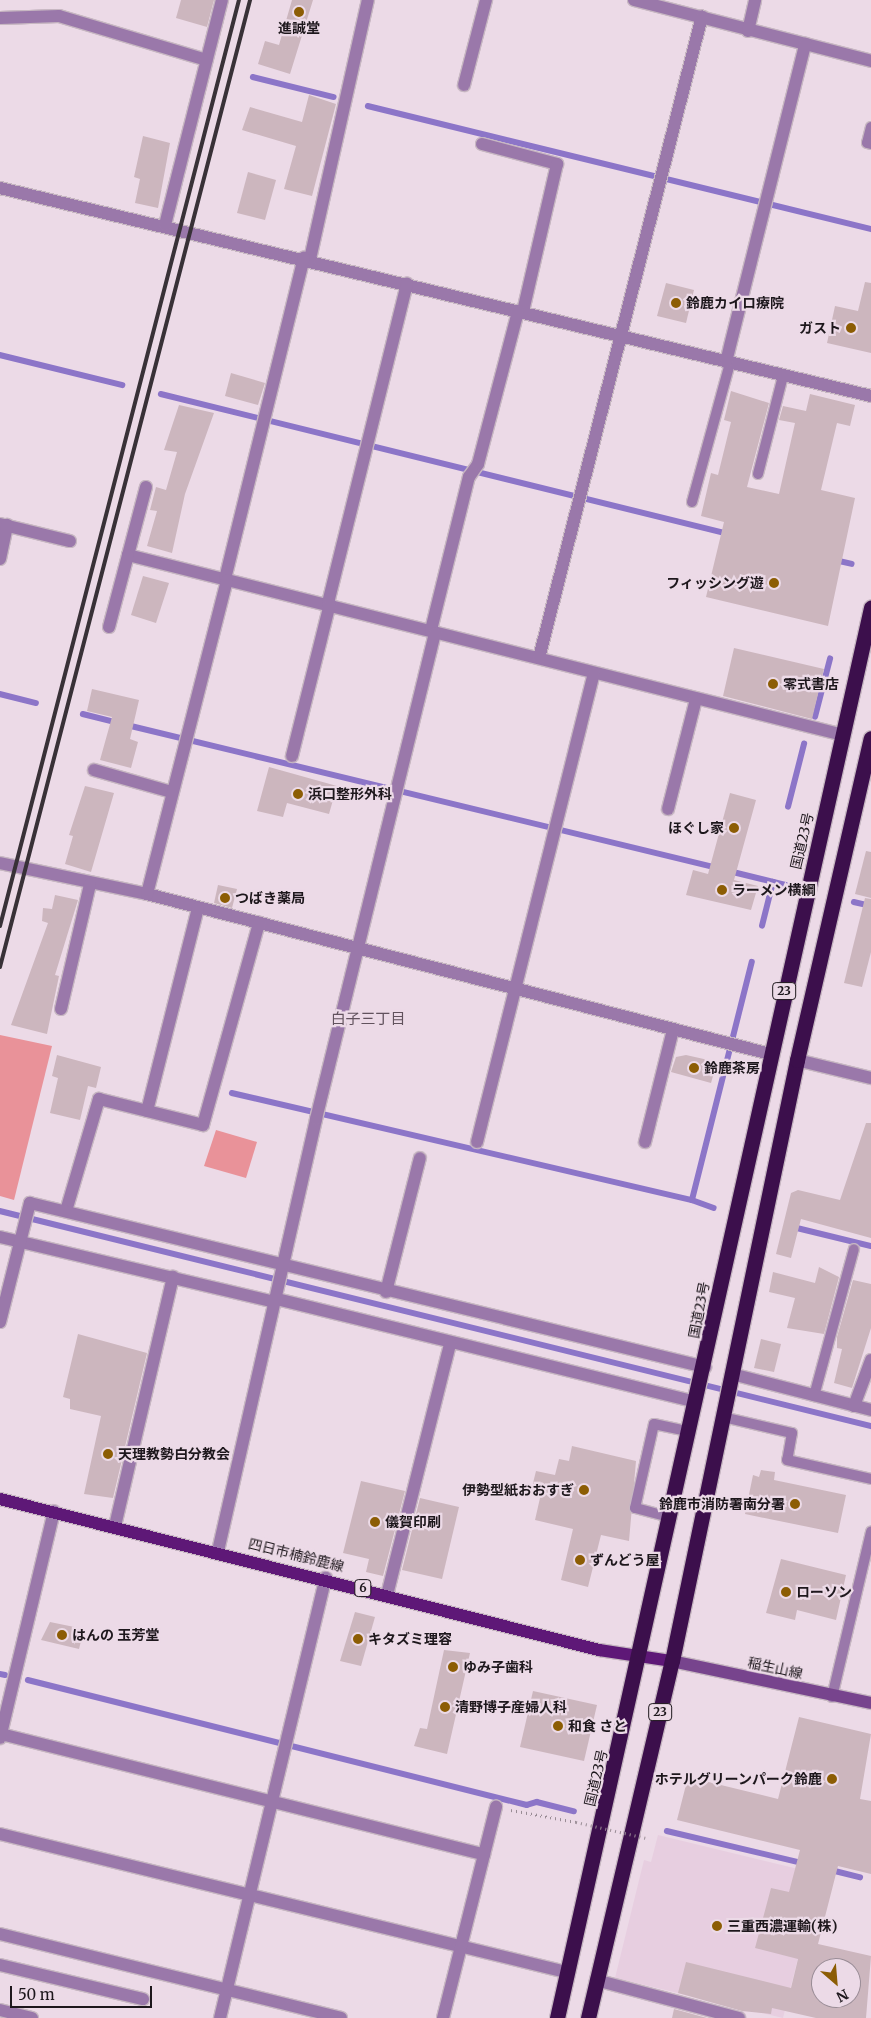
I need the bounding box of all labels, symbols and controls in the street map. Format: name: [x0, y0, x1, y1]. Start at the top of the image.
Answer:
marker: 進誠堂: [293, 6, 305, 18]
place label: 進誠堂: [278, 20, 320, 36]
place label: 鈴鹿カイロ療院: [686, 295, 784, 311]
marker: 鈴鹿カイロ療院: [670, 297, 682, 309]
place label: ガスト: [799, 320, 841, 336]
marker: ガスト: [845, 322, 857, 334]
place label: フィッシング遊: [666, 575, 764, 591]
marker: フィッシング遊: [768, 577, 780, 589]
place label: 零式書店: [783, 676, 839, 692]
marker: 零式書店: [767, 678, 779, 690]
place label: 浜口整形外科: [308, 786, 392, 802]
marker: 浜口整形外科: [292, 788, 304, 800]
street label: 国道23号: [787, 811, 817, 871]
place label: ほぐし家: [668, 820, 724, 836]
marker: ほぐし家: [728, 822, 740, 834]
place label: ラーメン横綱: [732, 882, 816, 898]
marker: ラーメン横綱: [716, 884, 728, 896]
place label: つばき薬局: [235, 890, 305, 906]
marker: つばき薬局: [219, 892, 231, 904]
road number: 23: [772, 981, 796, 1000]
district label: 白子三丁目: [331, 1010, 405, 1028]
place label: 鈴鹿茶房: [704, 1060, 760, 1076]
marker: 鈴鹿茶房: [688, 1062, 700, 1074]
street label: 国道23号: [685, 1280, 713, 1340]
place label: 天理教勢白分教会: [118, 1446, 230, 1462]
marker: 天理教勢白分教会: [102, 1448, 114, 1460]
place label: 伊勢型紙おおすぎ: [462, 1482, 574, 1498]
marker: 伊勢型紙おおすぎ: [578, 1484, 590, 1496]
place label: 鈴鹿市消防署南分署: [659, 1496, 785, 1512]
marker: 鈴鹿市消防署南分署: [789, 1498, 801, 1510]
place label: 儀賀印刷: [385, 1514, 441, 1530]
marker: 儀賀印刷: [369, 1516, 381, 1528]
street label: 四日市楠鈴鹿線: [246, 1535, 346, 1575]
place label: ずんどう屋: [590, 1552, 660, 1568]
marker: ずんどう屋: [574, 1554, 586, 1566]
road number: 6: [354, 1579, 372, 1598]
place label: ローソン: [796, 1584, 852, 1600]
marker: ローソン: [780, 1586, 792, 1598]
place label: はんの 玉芳堂: [72, 1627, 159, 1643]
marker: はんの 玉芳堂: [56, 1629, 68, 1641]
place label: キタズミ理容: [368, 1631, 452, 1647]
marker: キタズミ理容: [352, 1633, 364, 1645]
street label: 稲生山線: [746, 1654, 804, 1682]
place label: ゆみ子歯科: [463, 1659, 533, 1675]
marker: ゆみ子歯科: [447, 1661, 459, 1673]
place label: 清野博子産婦人科: [455, 1699, 567, 1715]
marker: 清野博子産婦人科: [439, 1701, 451, 1713]
road number: 23: [648, 1702, 672, 1721]
place label: 和食 さと: [568, 1718, 627, 1734]
marker: 和食 さと: [552, 1720, 564, 1732]
street label: 国道23号: [581, 1748, 611, 1808]
place label: ホテルグリーンパーク鈴鹿: [654, 1771, 822, 1787]
marker: ホテルグリーンパーク鈴鹿: [826, 1773, 838, 1785]
place label: 三重西濃運輸(株): [727, 1918, 837, 1934]
marker: 三重西濃運輸(株): [711, 1920, 723, 1932]
north arrow: [811, 1958, 861, 2008]
scale bar: [12, 1976, 155, 2008]
text: 50 m: [18, 1985, 55, 2004]
text: N: [833, 1985, 851, 2006]

